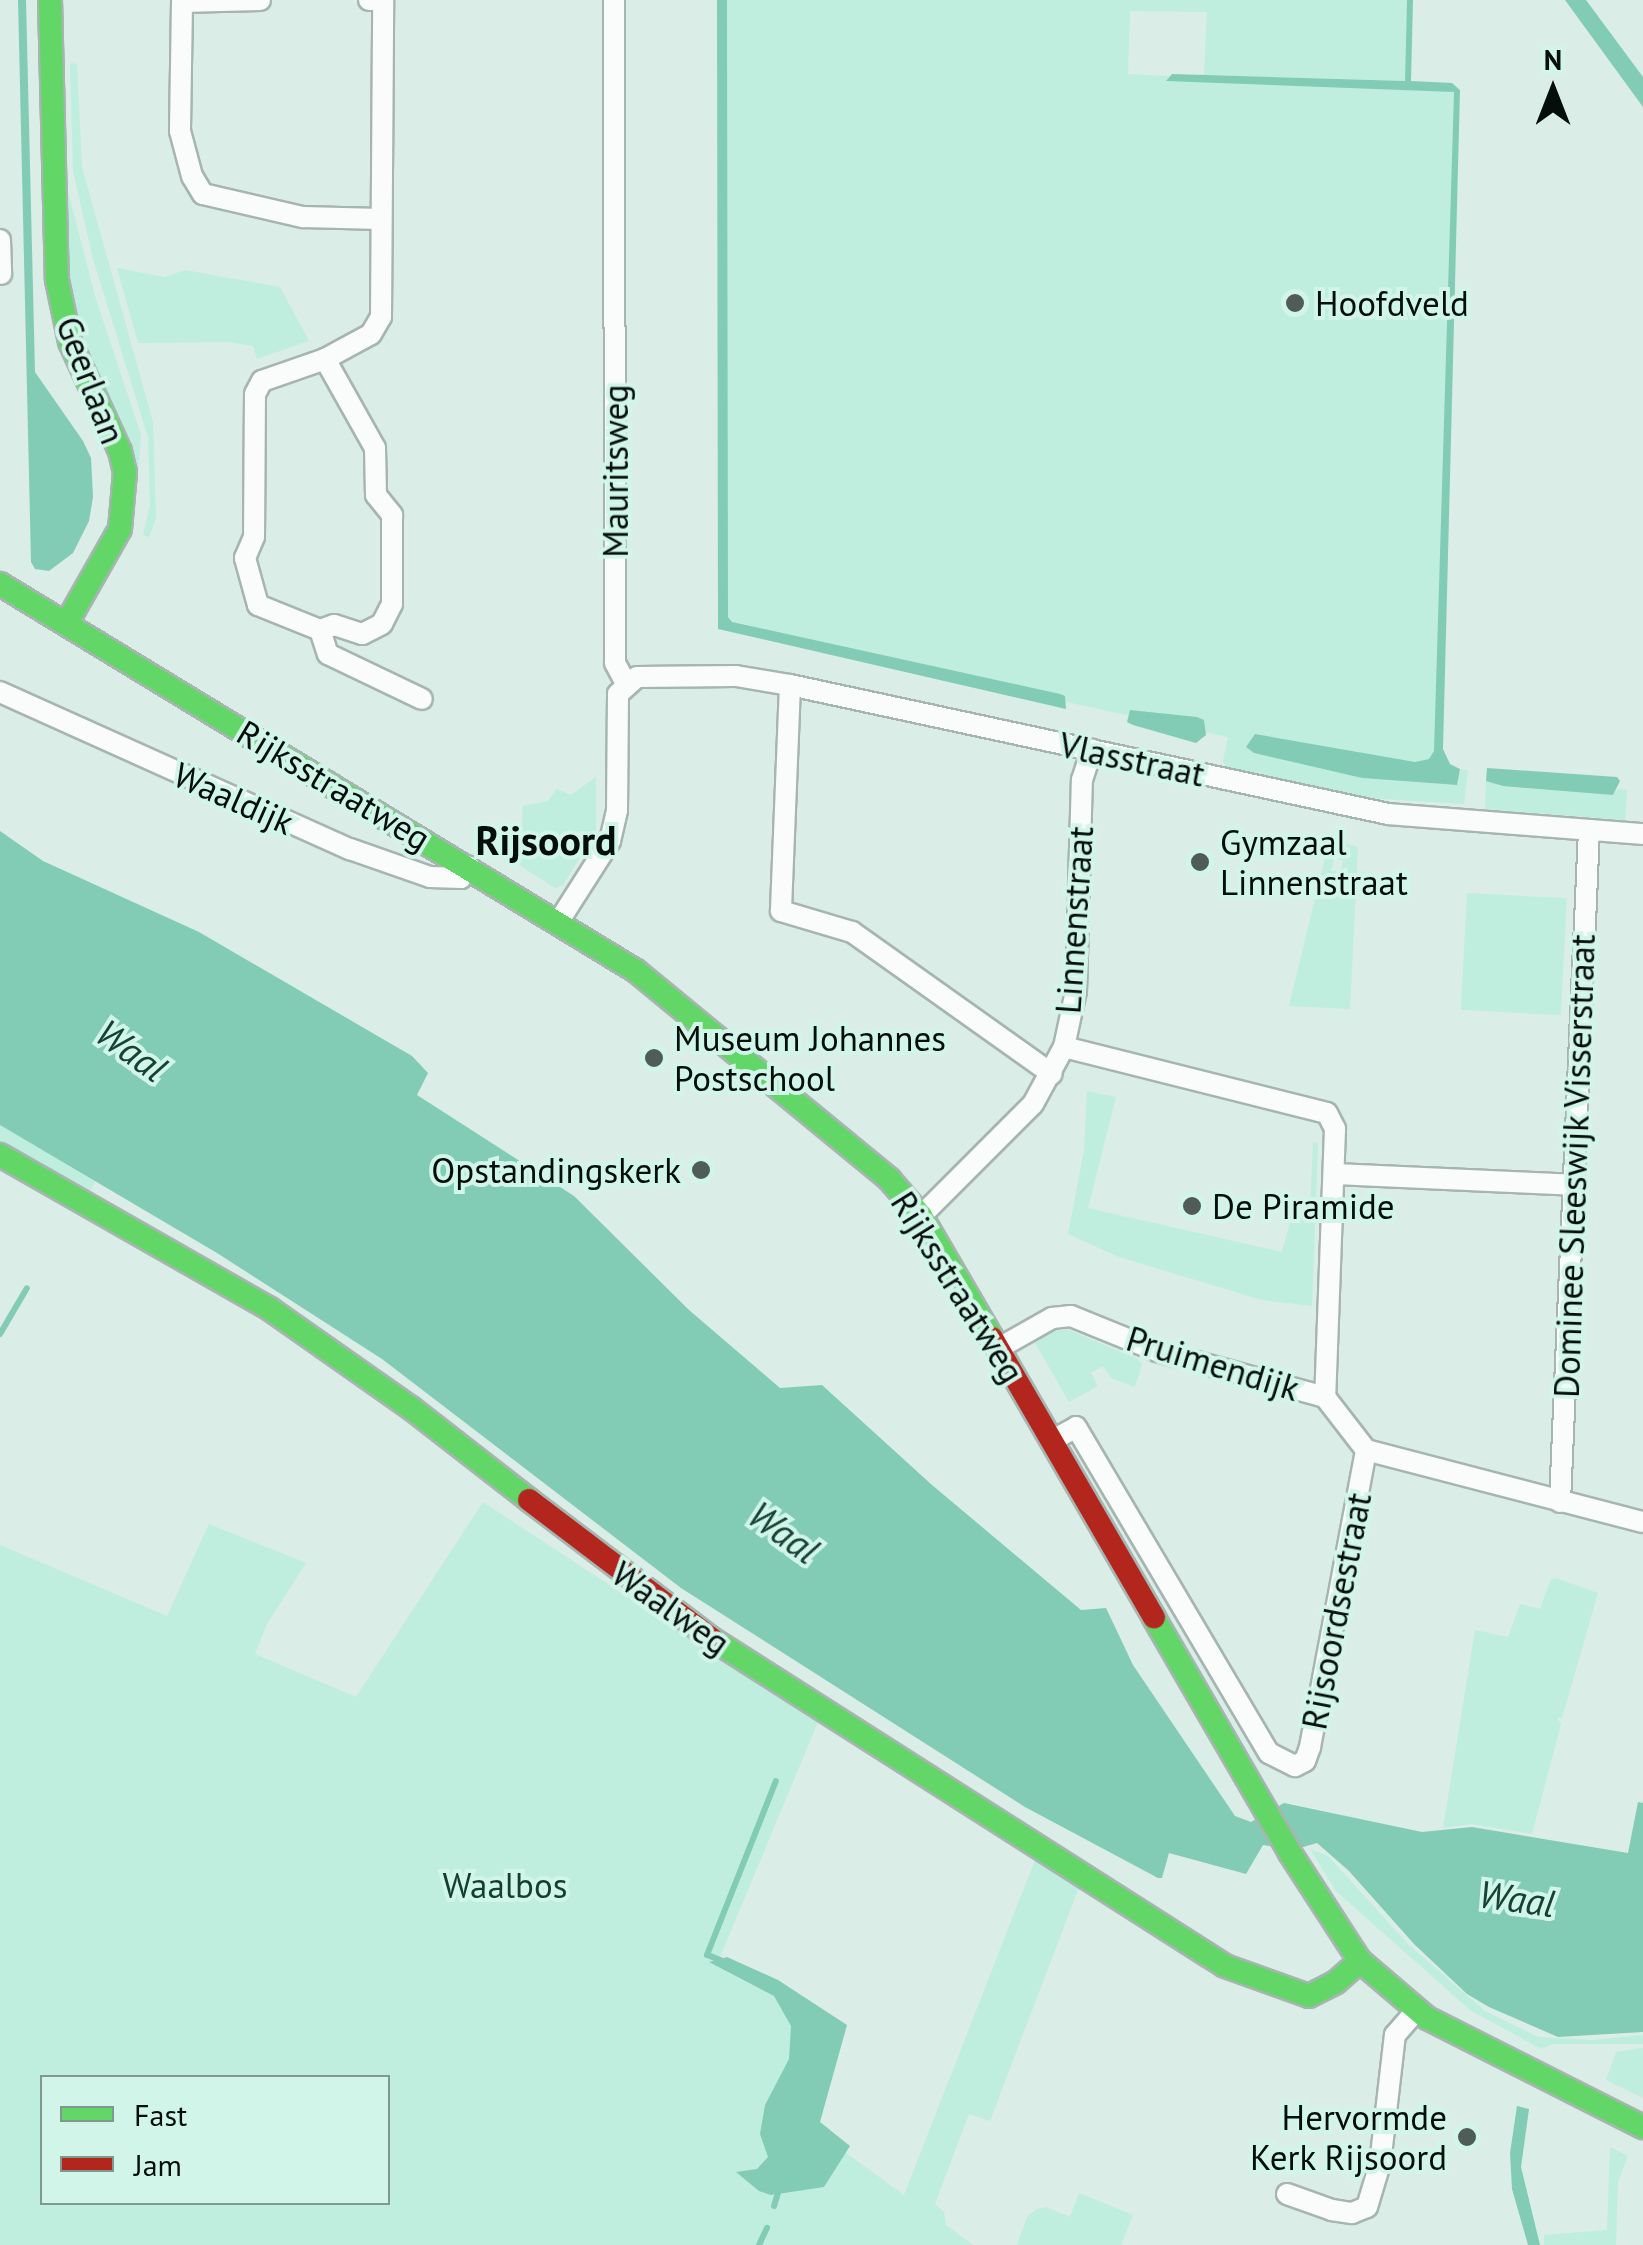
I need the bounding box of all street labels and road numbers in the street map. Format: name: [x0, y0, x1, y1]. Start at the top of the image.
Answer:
street label: Geerlaan: [48, 311, 134, 449]
street label: Mauritsweg: [594, 384, 636, 558]
street label: Rijksstraatweg: [230, 711, 438, 859]
street label: Vlasstraat: [1056, 723, 1208, 795]
street label: Waaldijk: [168, 753, 300, 843]
street label: Linnenstraat: [1047, 825, 1101, 1015]
street label: Dominee Sleeswijk Visserstraat: [1545, 932, 1603, 1400]
street label: Rijksstraatweg: [883, 1184, 1033, 1390]
street label: Pruimendijk: [1122, 1317, 1304, 1409]
street label: Rijsoordsestraat: [1292, 1489, 1380, 1733]
street label: Waalweg: [604, 1552, 738, 1664]

